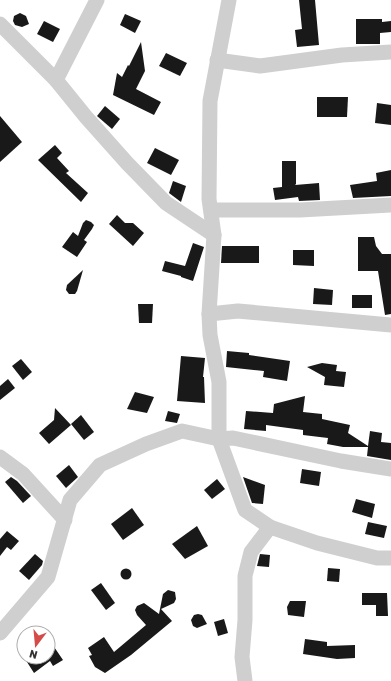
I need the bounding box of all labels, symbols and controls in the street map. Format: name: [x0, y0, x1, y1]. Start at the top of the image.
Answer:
north arrow: [16, 625, 56, 665]
text: N: [28, 647, 39, 661]

